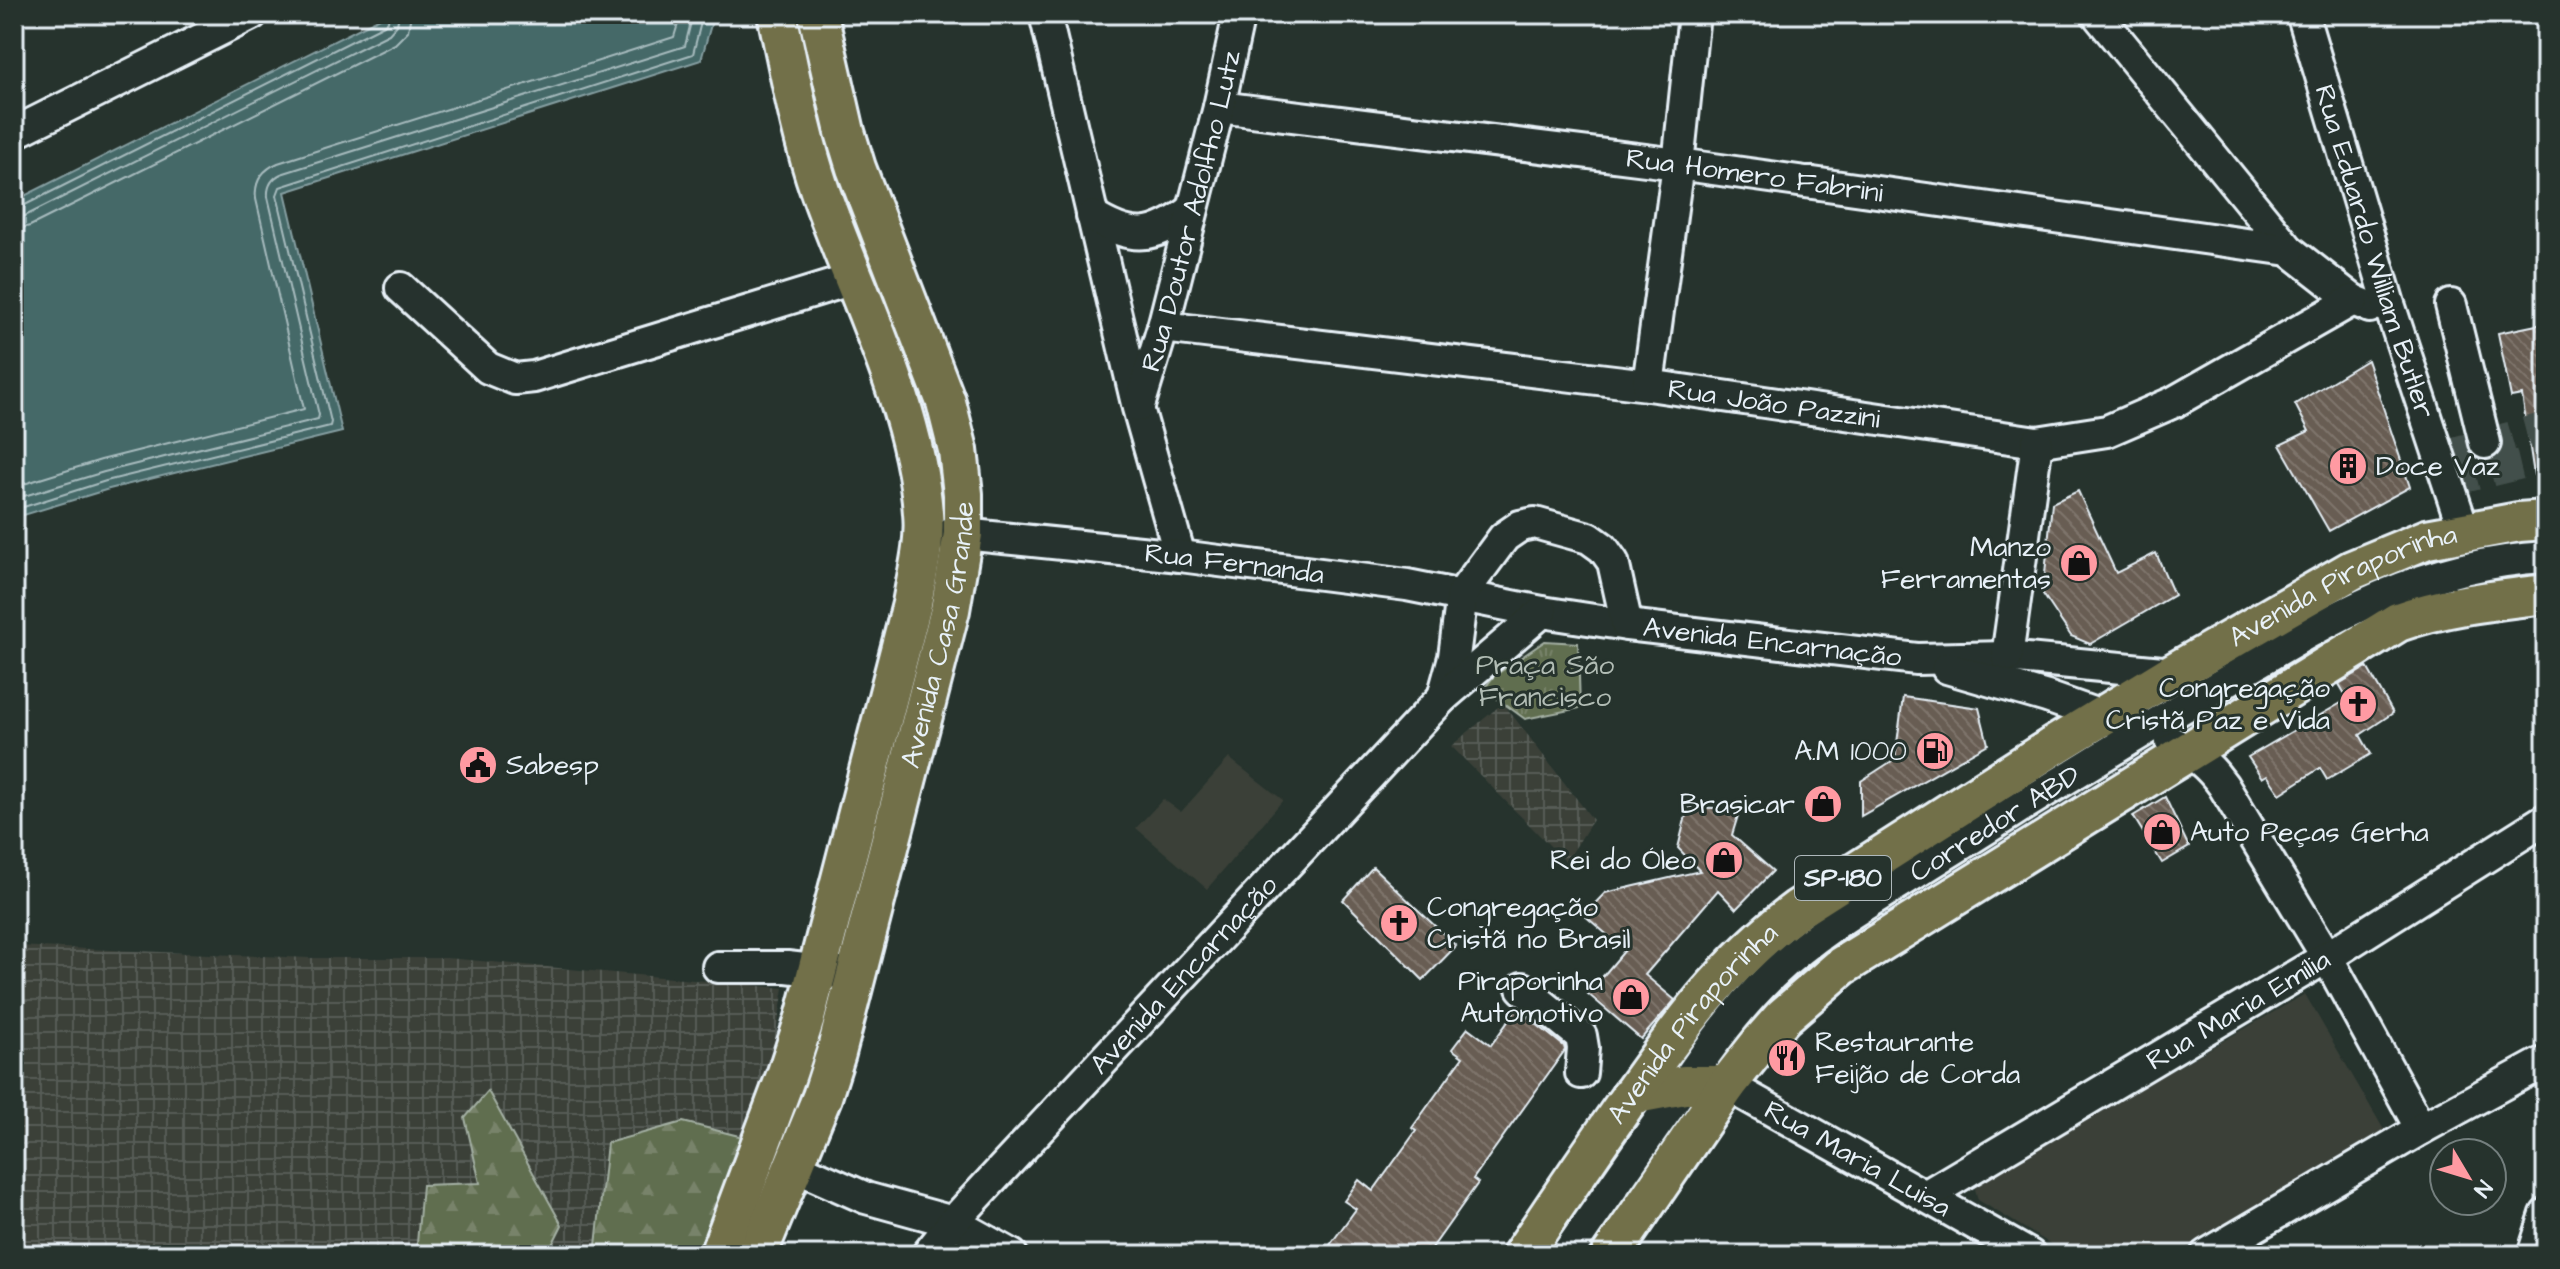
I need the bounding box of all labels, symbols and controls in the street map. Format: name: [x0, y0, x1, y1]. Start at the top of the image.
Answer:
street label: Rua Doutor Adolfho Lutz: [1131, 47, 1250, 376]
street label: Rua Eduardo William Butler: [2305, 80, 2445, 423]
street label: Rua Homero Fabrini: [1624, 138, 1886, 212]
street label: Rua João Pazzini: [1666, 369, 1883, 438]
building icon: Doce Vaz: [2327, 445, 2369, 487]
place label: Doce Vaz: [2376, 447, 2500, 486]
street label: Avenida Casa Grande: [891, 502, 983, 772]
street label: Avenida Piraporinha: [2221, 514, 2460, 657]
place label: Manzo Ferramentas: [1881, 528, 2051, 599]
street label: Rua Fernanda: [1143, 533, 1326, 594]
shop icon: Manzo Ferramentas: [2058, 542, 2100, 584]
street label: Avenida Encarnação: [1641, 608, 1904, 677]
park label: Praça São Francisco: [1476, 646, 1615, 717]
place label: Congregação Cristã Paz e Vida: [2106, 669, 2330, 740]
church icon: Congregação Cristã Paz e Vida: [2337, 683, 2379, 725]
fuel station icon: A.M 1000: [1914, 730, 1956, 772]
place label: A.M 1000: [1794, 732, 1907, 771]
public building icon: Sabesp: [457, 744, 499, 786]
place label: Sabesp: [506, 746, 599, 785]
street label: Corredor ABD: [1902, 755, 2087, 892]
shop icon: Brasicar: [1802, 783, 1844, 825]
place label: Brasicar: [1680, 785, 1795, 824]
shop icon: Auto Peças Gerha: [2141, 811, 2183, 853]
place label: Auto Peças Gerha: [2190, 813, 2429, 852]
shop icon: Rei do Óleo: [1703, 839, 1745, 881]
place label: Rei do Óleo: [1550, 841, 1696, 880]
road number: SP-180: [1795, 856, 1891, 900]
street label: Avenida Encarnação: [1081, 866, 1287, 1083]
place label: Congregação Cristã no Brasil: [1427, 888, 1631, 959]
church icon: Congregação Cristã no Brasil: [1378, 902, 1420, 944]
street label: Avenida Piraporinha: [1597, 914, 1786, 1132]
street label: Rua Maria Emília: [2139, 940, 2337, 1080]
place label: Piraporinha Automotivo: [1458, 962, 1603, 1033]
shop icon: Piraporinha Automotivo: [1610, 976, 1652, 1018]
place label: Restaurante Feijão de Corda: [1815, 1023, 2020, 1094]
restaurant icon: Restaurante Feijão de Corda: [1766, 1037, 1808, 1079]
street label: Rua Maria Luisa: [1757, 1090, 1958, 1226]
north arrow: [2428, 1137, 2508, 1217]
text: N: [2466, 1173, 2499, 1204]

